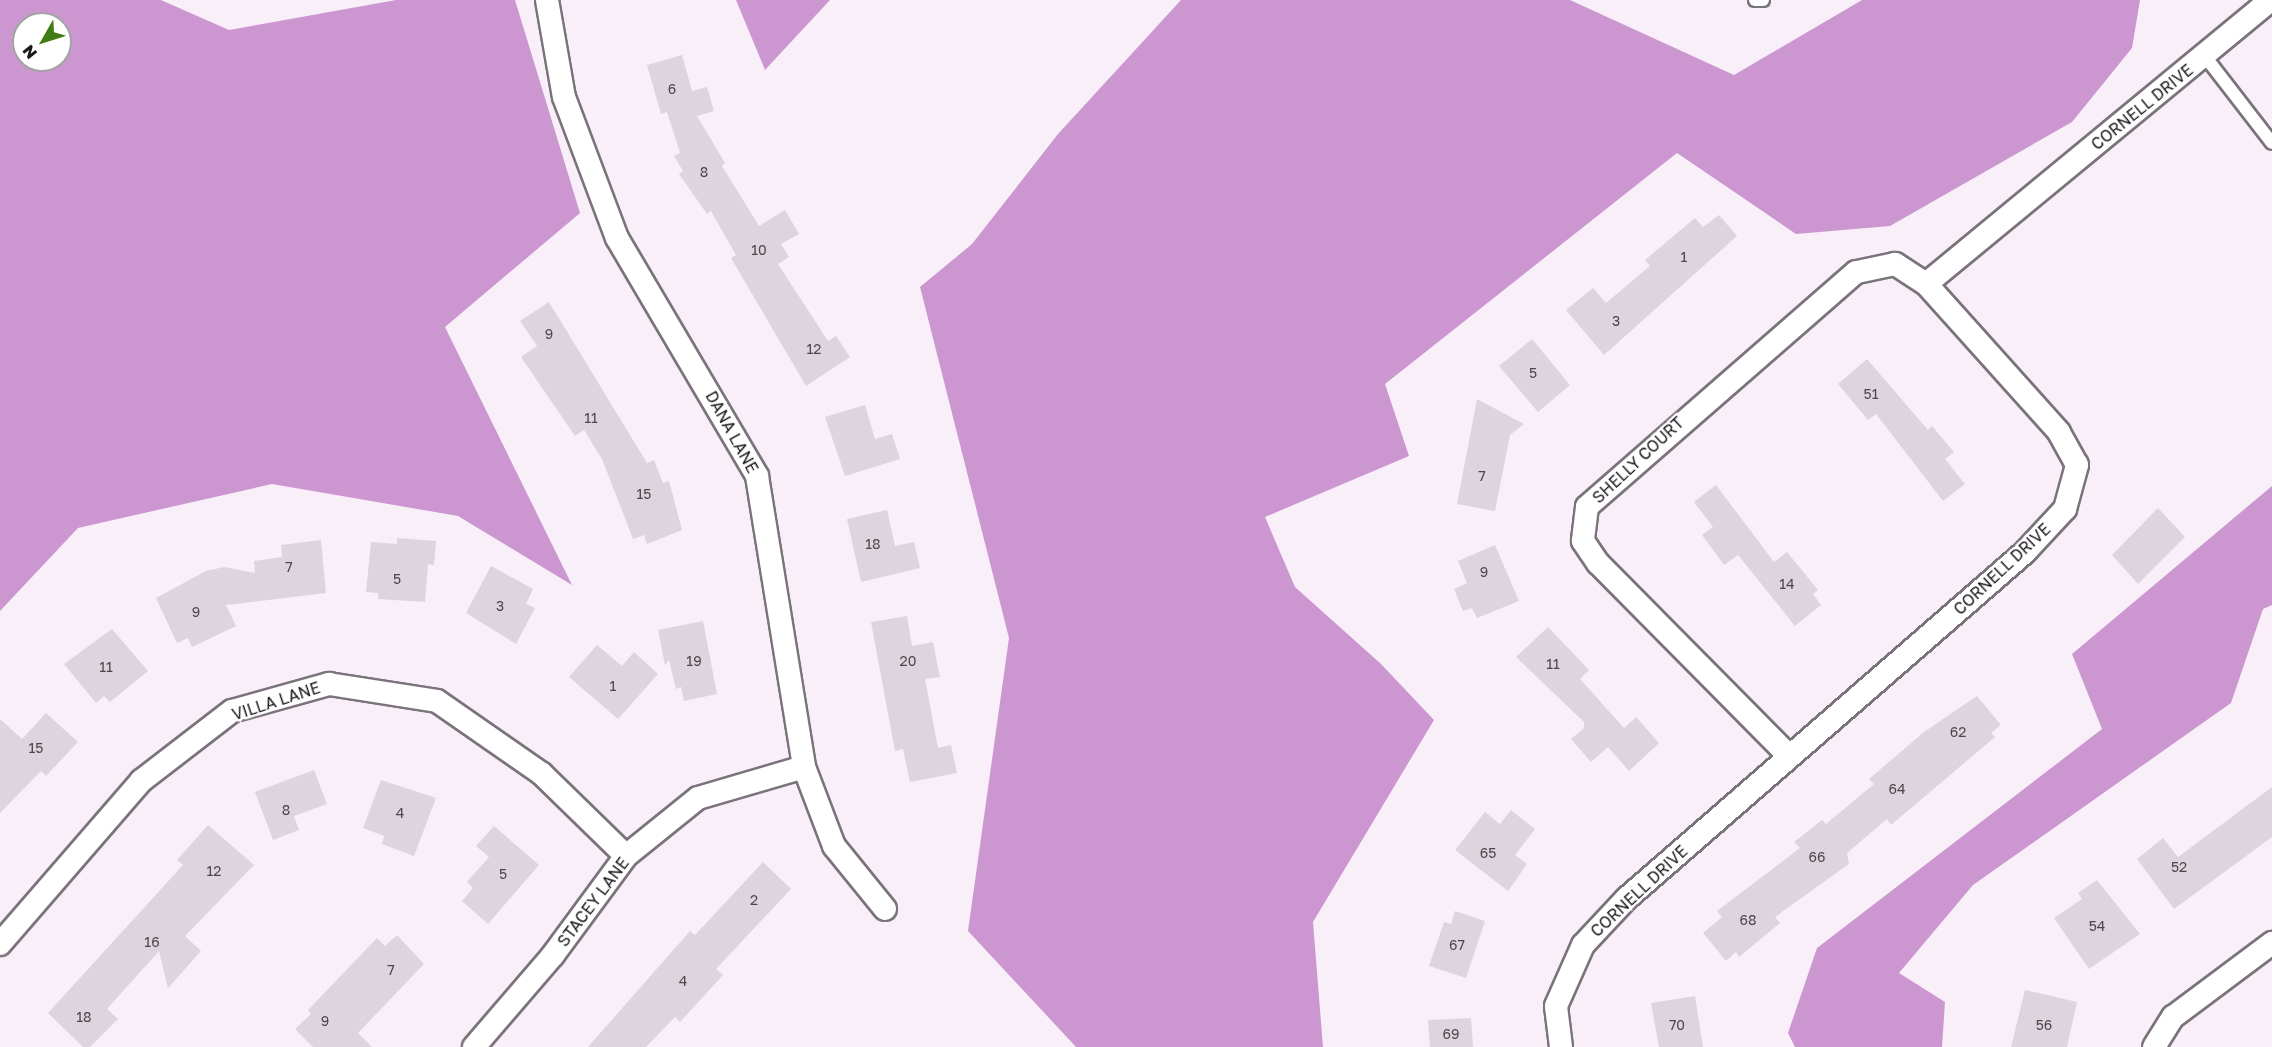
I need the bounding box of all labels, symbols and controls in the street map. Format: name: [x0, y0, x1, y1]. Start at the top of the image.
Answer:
north arrow: [12, 12, 72, 72]
text: N: [18, 41, 41, 63]
street label: CORNELL DRIVE: [2087, 60, 2197, 154]
house number: 6: [668, 81, 676, 97]
house number: 8: [700, 164, 708, 180]
house number: 10: [751, 242, 767, 258]
house number: 1: [1681, 249, 1687, 265]
house number: 3: [1612, 313, 1620, 329]
house number: 9: [545, 326, 553, 342]
house number: 12: [807, 341, 821, 357]
house number: 5: [1529, 365, 1537, 381]
house number: 51: [1864, 386, 1878, 402]
street label: DANA LANE: [702, 388, 762, 476]
house number: 11: [584, 410, 598, 426]
street label: SHELLY COURT: [1588, 413, 1688, 507]
house number: 7: [1478, 468, 1486, 484]
house number: 15: [637, 486, 651, 502]
street label: CORNELL DRIVE: [1950, 519, 2054, 619]
house number: 18: [865, 536, 881, 552]
house number: 7: [285, 559, 293, 575]
house number: 9: [1480, 564, 1488, 580]
house number: 5: [393, 571, 401, 587]
house number: 14: [1779, 576, 1795, 592]
house number: 3: [496, 598, 504, 614]
house number: 9: [192, 604, 200, 620]
house number: 19: [686, 653, 702, 669]
house number: 20: [900, 653, 916, 669]
house number: 11: [1546, 656, 1560, 672]
house number: 11: [99, 659, 113, 675]
street label: VILLA LANE: [230, 678, 322, 724]
house number: 1: [610, 678, 616, 694]
house number: 62: [1950, 724, 1966, 740]
house number: 15: [29, 740, 43, 756]
house number: 64: [1888, 781, 1906, 797]
house number: 8: [282, 802, 290, 818]
house number: 4: [396, 805, 404, 821]
street label: CORNELL DRIVE: [1587, 841, 1691, 941]
house number: 65: [1480, 845, 1496, 861]
house number: 66: [1809, 849, 1825, 865]
street label: STACEY LANE: [553, 854, 633, 950]
house number: 52: [2171, 859, 2187, 875]
house number: 12: [207, 863, 221, 879]
house number: 5: [499, 866, 507, 882]
house number: 2: [750, 892, 758, 908]
house number: 68: [1739, 912, 1757, 928]
house number: 54: [2089, 918, 2105, 934]
house number: 16: [144, 934, 160, 950]
house number: 67: [1449, 937, 1465, 953]
house number: 7: [387, 962, 395, 978]
house number: 4: [679, 973, 687, 989]
house number: 18: [76, 1009, 92, 1025]
house number: 9: [321, 1013, 329, 1029]
house number: 70: [1669, 1017, 1685, 1033]
house number: 56: [2036, 1017, 2052, 1033]
house number: 69: [1443, 1026, 1459, 1042]

